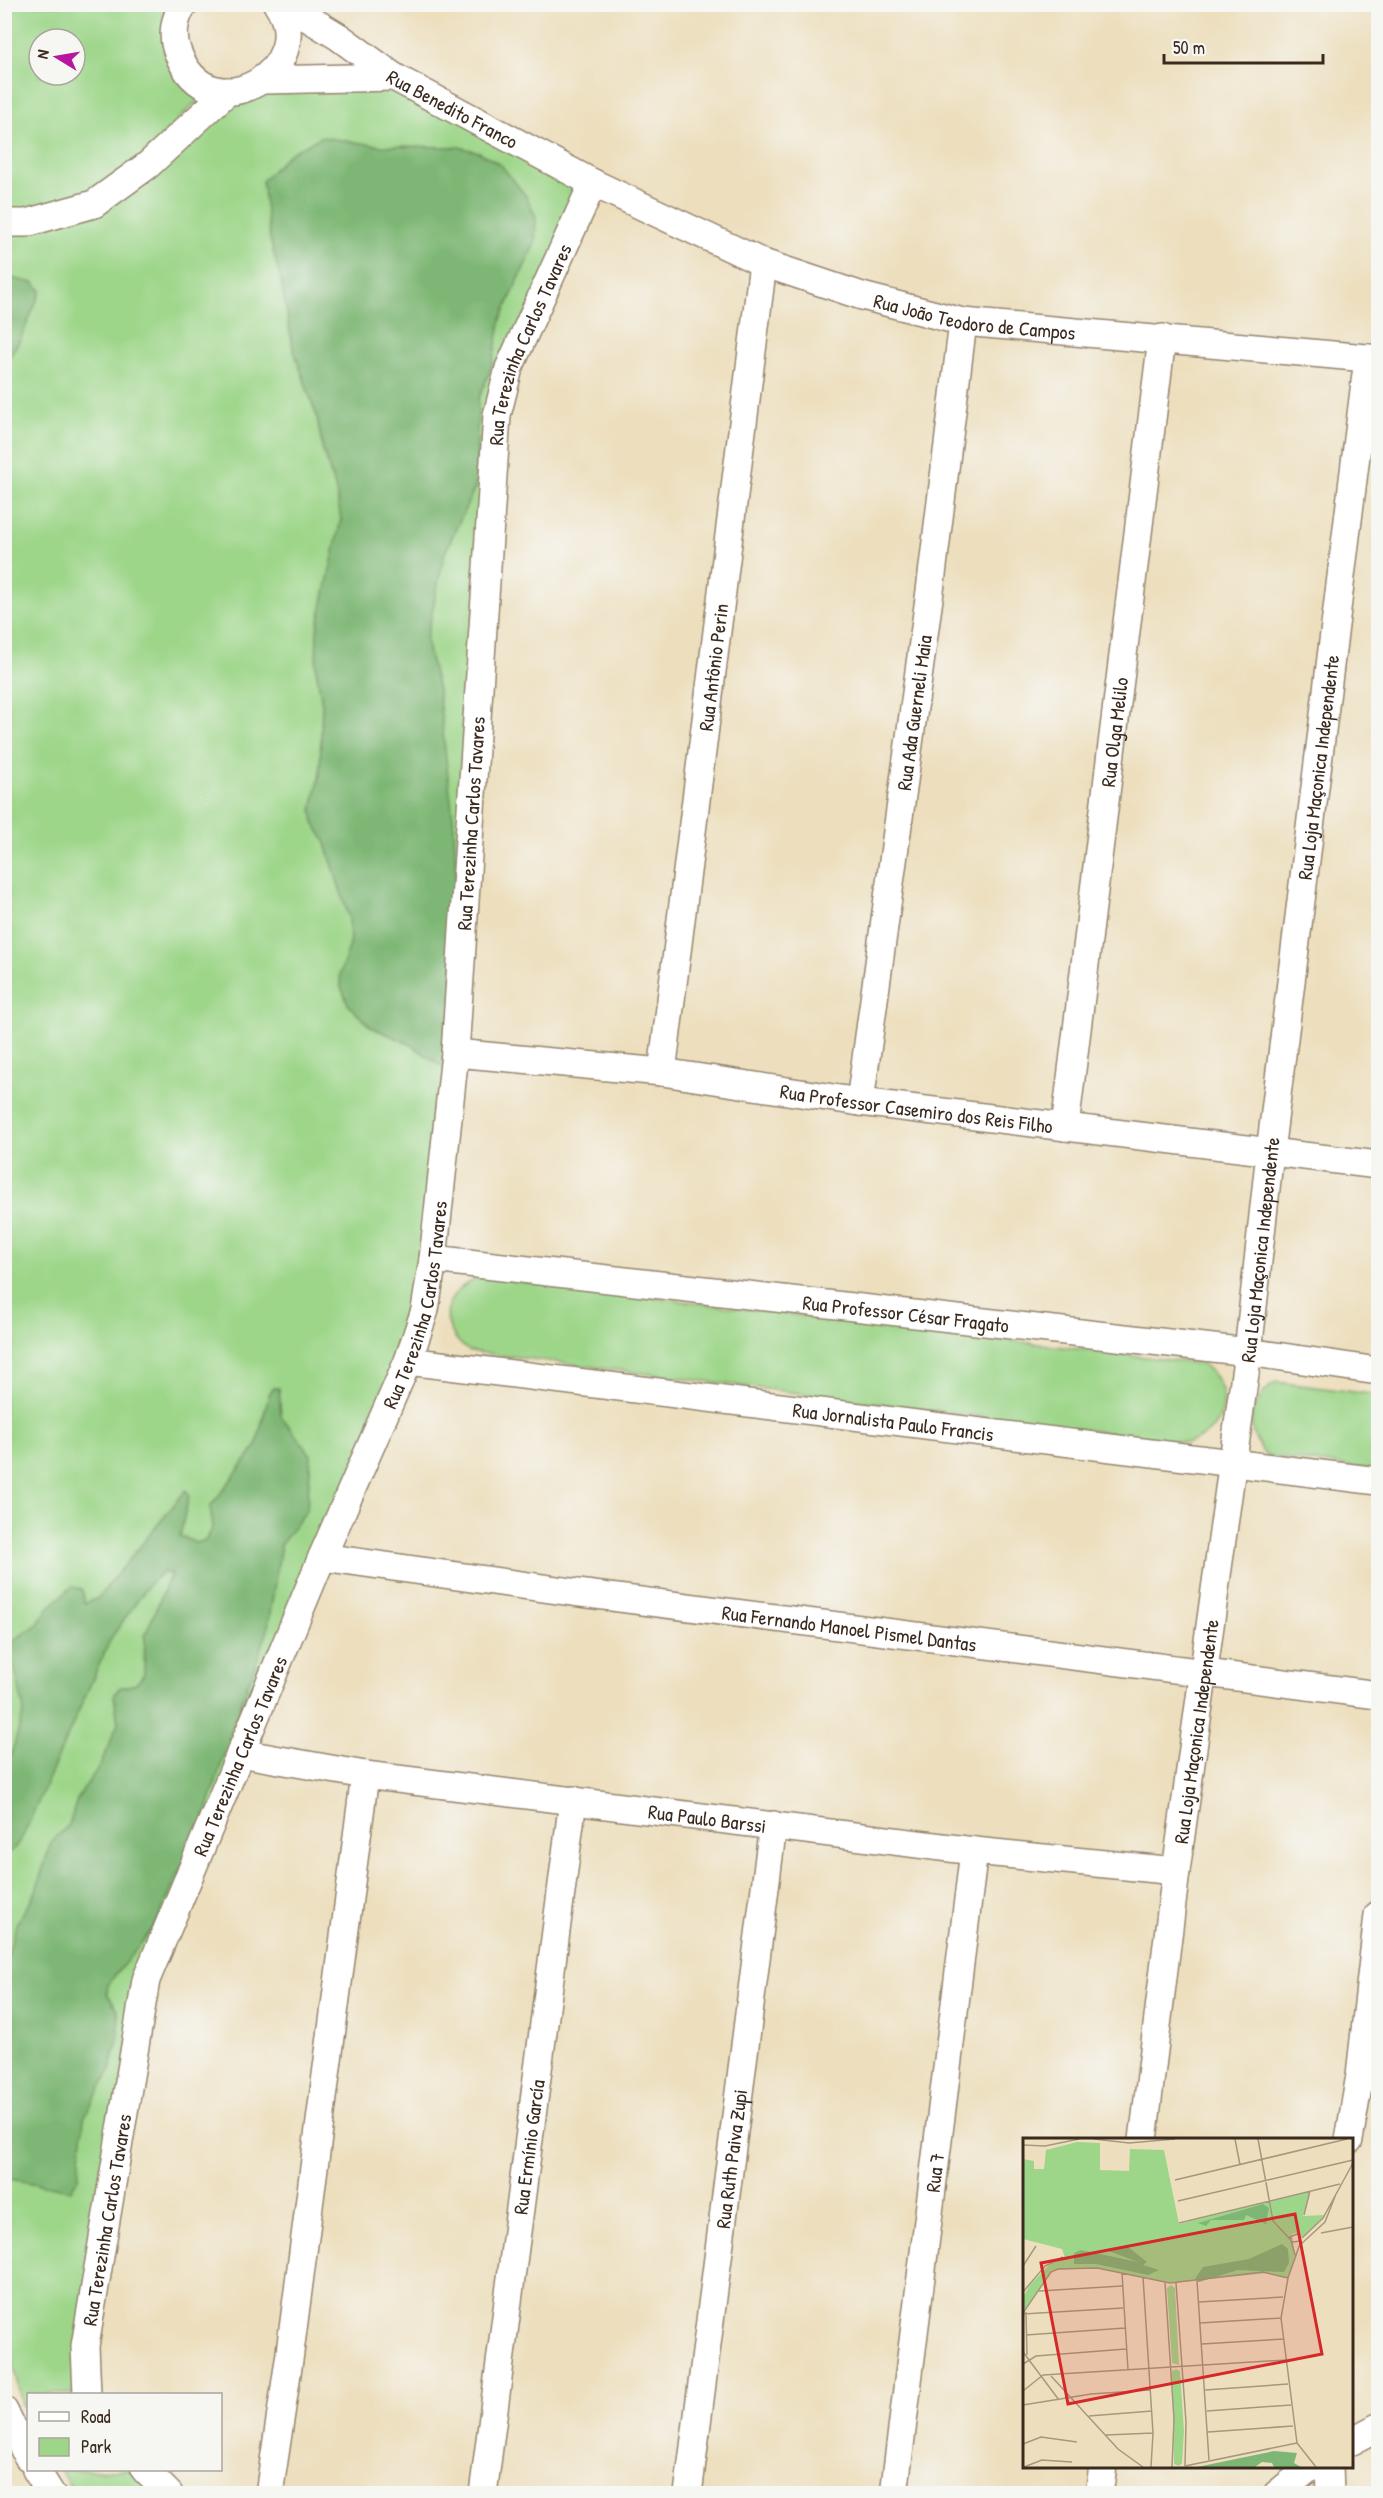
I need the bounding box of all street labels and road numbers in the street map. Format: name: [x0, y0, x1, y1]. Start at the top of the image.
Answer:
street label: Rua Benedito Franco: [382, 63, 523, 154]
street label: Rua Terezinha Carlos Tavares: [482, 239, 577, 446]
street label: Rua João Teodoro de Campos: [871, 286, 1077, 345]
street label: Rua Antônio Perin: [691, 602, 734, 732]
street label: Rua Ada Guerneli Maia: [889, 633, 937, 792]
street label: Rua Loja Maçonica Independente: [1290, 653, 1345, 881]
street label: Rua Olga Melilo: [1093, 676, 1134, 788]
street label: Rua Terezinha Carlos Tavares: [450, 715, 491, 931]
street label: Rua Professor Casemiro dos Reis Filho: [778, 1077, 1054, 1139]
street label: Rua Loja Maçonica Independente: [1233, 1135, 1285, 1364]
street label: Rua Terezinha Carlos Tavares: [375, 1199, 453, 1413]
street label: Rua Professor César Fragato: [801, 1288, 1011, 1338]
street label: Rua Jornalista Paulo Francis: [791, 1395, 995, 1447]
street label: Rua Fernando Manoel Pismel Dantas: [721, 1598, 978, 1657]
street label: Rua Loja Maçonica Independente: [1166, 1617, 1224, 1845]
street label: Rua Terezinha Carlos Tavares: [186, 1651, 293, 1860]
street label: Rua Paulo Barssi: [647, 1797, 768, 1838]
street label: Rua Ermínio García: [506, 2078, 550, 2216]
street label: Rua Ruth Paiva Zupi: [708, 2087, 753, 2230]
street label: Rua Terezinha Carlos Tavares: [75, 2112, 137, 2328]
street label: Rua 7: [918, 2151, 950, 2194]

